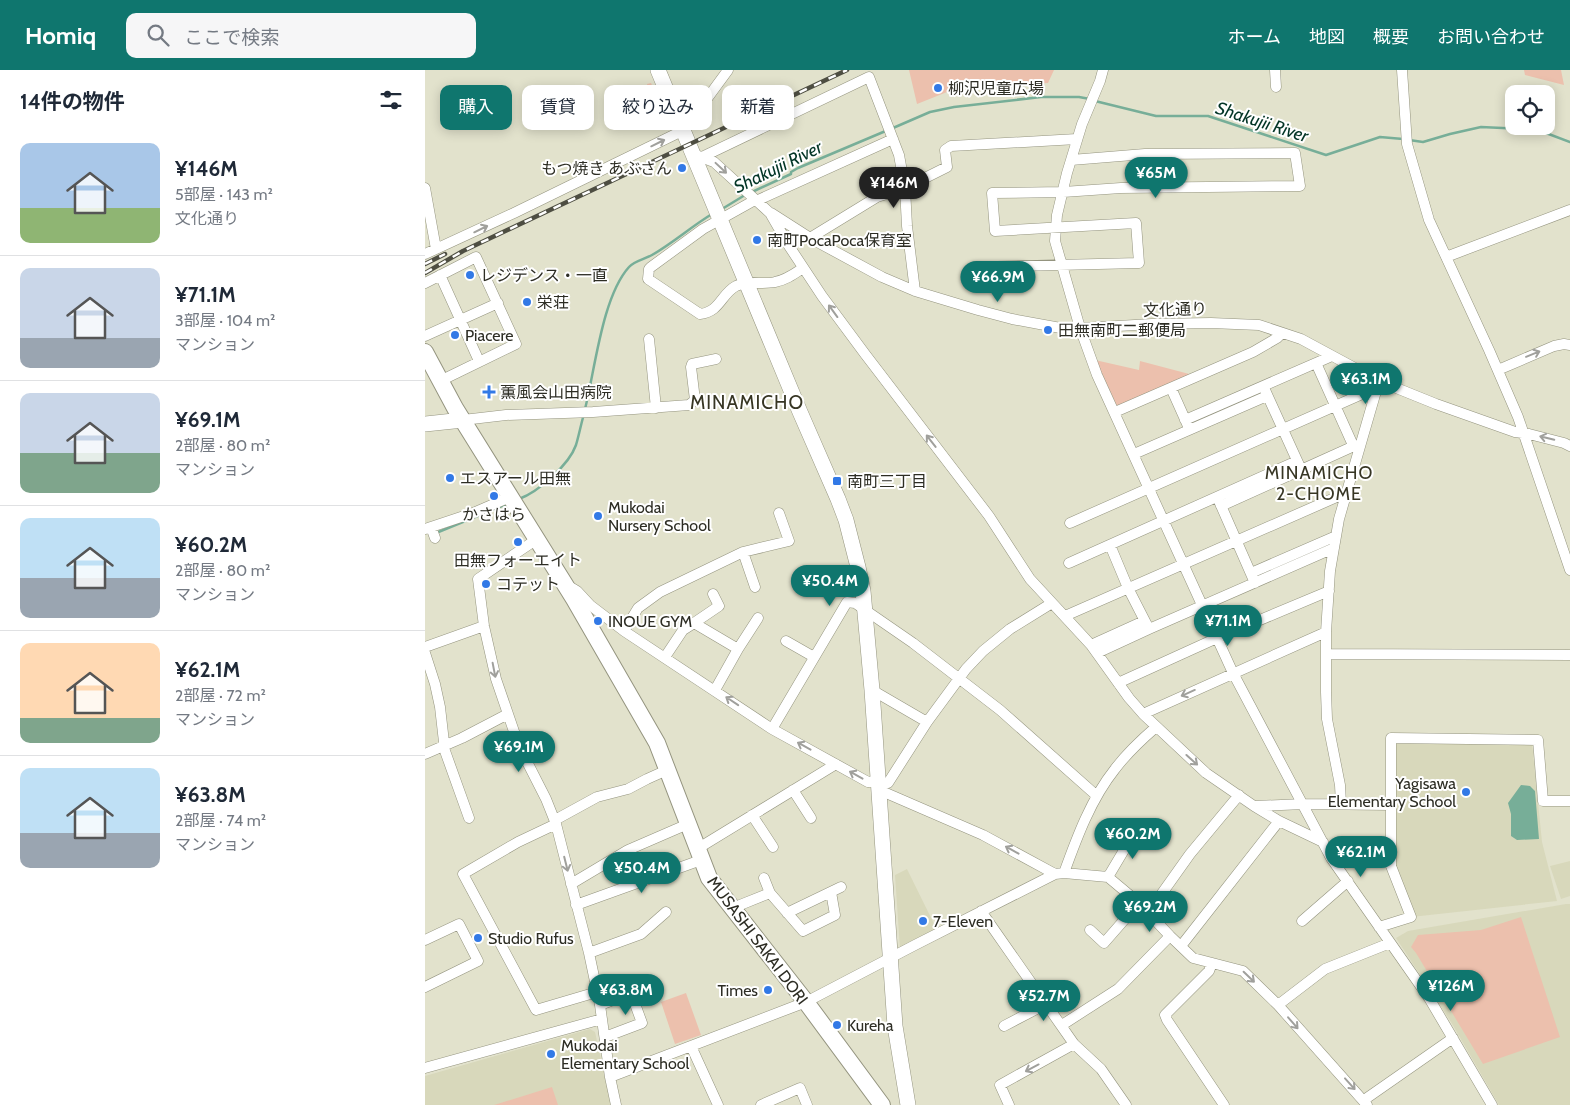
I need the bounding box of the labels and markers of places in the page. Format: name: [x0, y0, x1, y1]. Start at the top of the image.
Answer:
place label: 柳沢児童広場: [948, 79, 1044, 98]
marker: 柳沢児童広場: [932, 82, 944, 94]
pin: ¥65M: [1126, 156, 1186, 199]
place label: もつ焼き あぶさん: [541, 159, 672, 178]
marker: もつ焼き あぶさん: [676, 162, 688, 174]
pin: ¥146M: [859, 166, 929, 209]
place label: 南町PocaPoca保育室: [767, 231, 912, 250]
marker: 南町PocaPoca保育室: [751, 234, 763, 246]
pin: ¥66.9M: [957, 260, 1039, 303]
place label: レジデンス・一直: [480, 266, 608, 285]
marker: レジデンス・一直: [464, 269, 476, 281]
place label: 栄荘: [537, 293, 569, 312]
marker: 栄荘: [521, 296, 533, 308]
place label: 田無南町二郵便局: [1058, 321, 1186, 340]
marker: 田無南町二郵便局: [1042, 324, 1054, 336]
place label: Piacere: [465, 326, 514, 345]
marker: Piacere: [449, 329, 461, 341]
pin: ¥63.1M: [1325, 362, 1407, 405]
place label: 薫風会山田病院: [500, 383, 612, 402]
marker: 薫風会山田病院: [482, 385, 496, 399]
place label: エスアール田無: [460, 469, 571, 488]
marker: エスアール田無: [444, 472, 456, 484]
place label: 南町三丁目: [847, 472, 927, 491]
marker: 南町三丁目: [831, 475, 843, 487]
marker: かさはら: [488, 490, 500, 502]
place label: Mukodai Nursery School: [608, 498, 711, 535]
place label: かさはら: [462, 505, 526, 524]
marker: Mukodai Nursery School: [592, 510, 604, 522]
marker: 田無フォーエイト: [512, 536, 524, 548]
place label: 田無フォーエイト: [454, 551, 582, 570]
pin: ¥50.4M: [789, 564, 871, 607]
place label: コテット: [496, 575, 560, 594]
marker: コテット: [480, 578, 492, 590]
pin: ¥71.1M: [1187, 604, 1269, 647]
place label: INOUE GYM: [608, 612, 692, 631]
marker: INOUE GYM: [592, 615, 604, 627]
pin: ¥69.1M: [478, 730, 560, 773]
place label: Yagisawa Elementary School: [1328, 774, 1456, 811]
marker: Yagisawa Elementary School: [1460, 786, 1472, 798]
pin: ¥60.2M: [1092, 818, 1174, 860]
pin: ¥62.1M: [1320, 836, 1402, 878]
pin: ¥50.4M: [601, 852, 683, 894]
pin: ¥69.2M: [1109, 890, 1191, 933]
place label: 7-Eleven: [933, 912, 993, 931]
marker: 7-Eleven: [917, 915, 929, 927]
place label: Studio Rufus: [488, 929, 574, 948]
marker: Studio Rufus: [472, 932, 484, 944]
pin: ¥126M: [1416, 970, 1486, 1012]
pin: ¥63.8M: [585, 974, 667, 1016]
pin: ¥52.7M: [1003, 980, 1085, 1022]
place label: Times: [717, 981, 758, 1000]
marker: Times: [762, 984, 774, 996]
place label: Kureha: [847, 1016, 894, 1035]
marker: Kureha: [831, 1019, 843, 1031]
place label: Mukodai Elementary School: [561, 1036, 689, 1073]
marker: Mukodai Elementary School: [545, 1048, 557, 1060]

